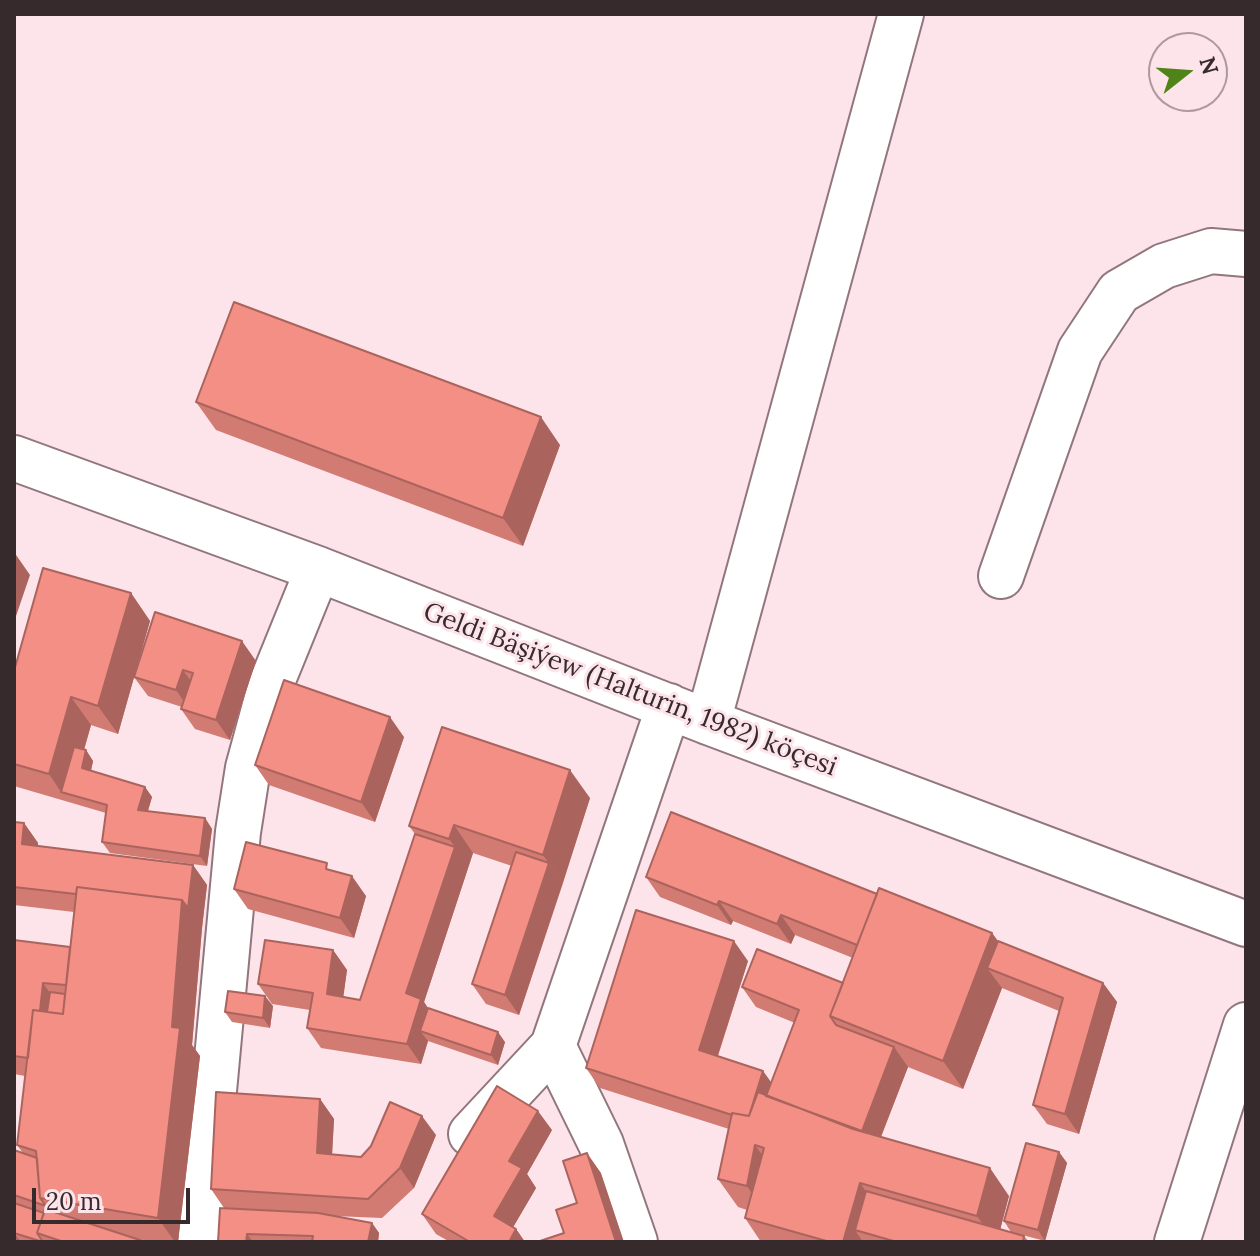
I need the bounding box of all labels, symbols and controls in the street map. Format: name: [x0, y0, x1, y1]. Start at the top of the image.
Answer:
north arrow: [1148, 32, 1228, 112]
text: N: [1193, 53, 1225, 78]
street label: Geldi Bäşiýew (Halturin, 1982) köçesi: [419, 597, 841, 783]
scale bar: [36, 1172, 194, 1222]
text: 20 m: [46, 1186, 102, 1217]

